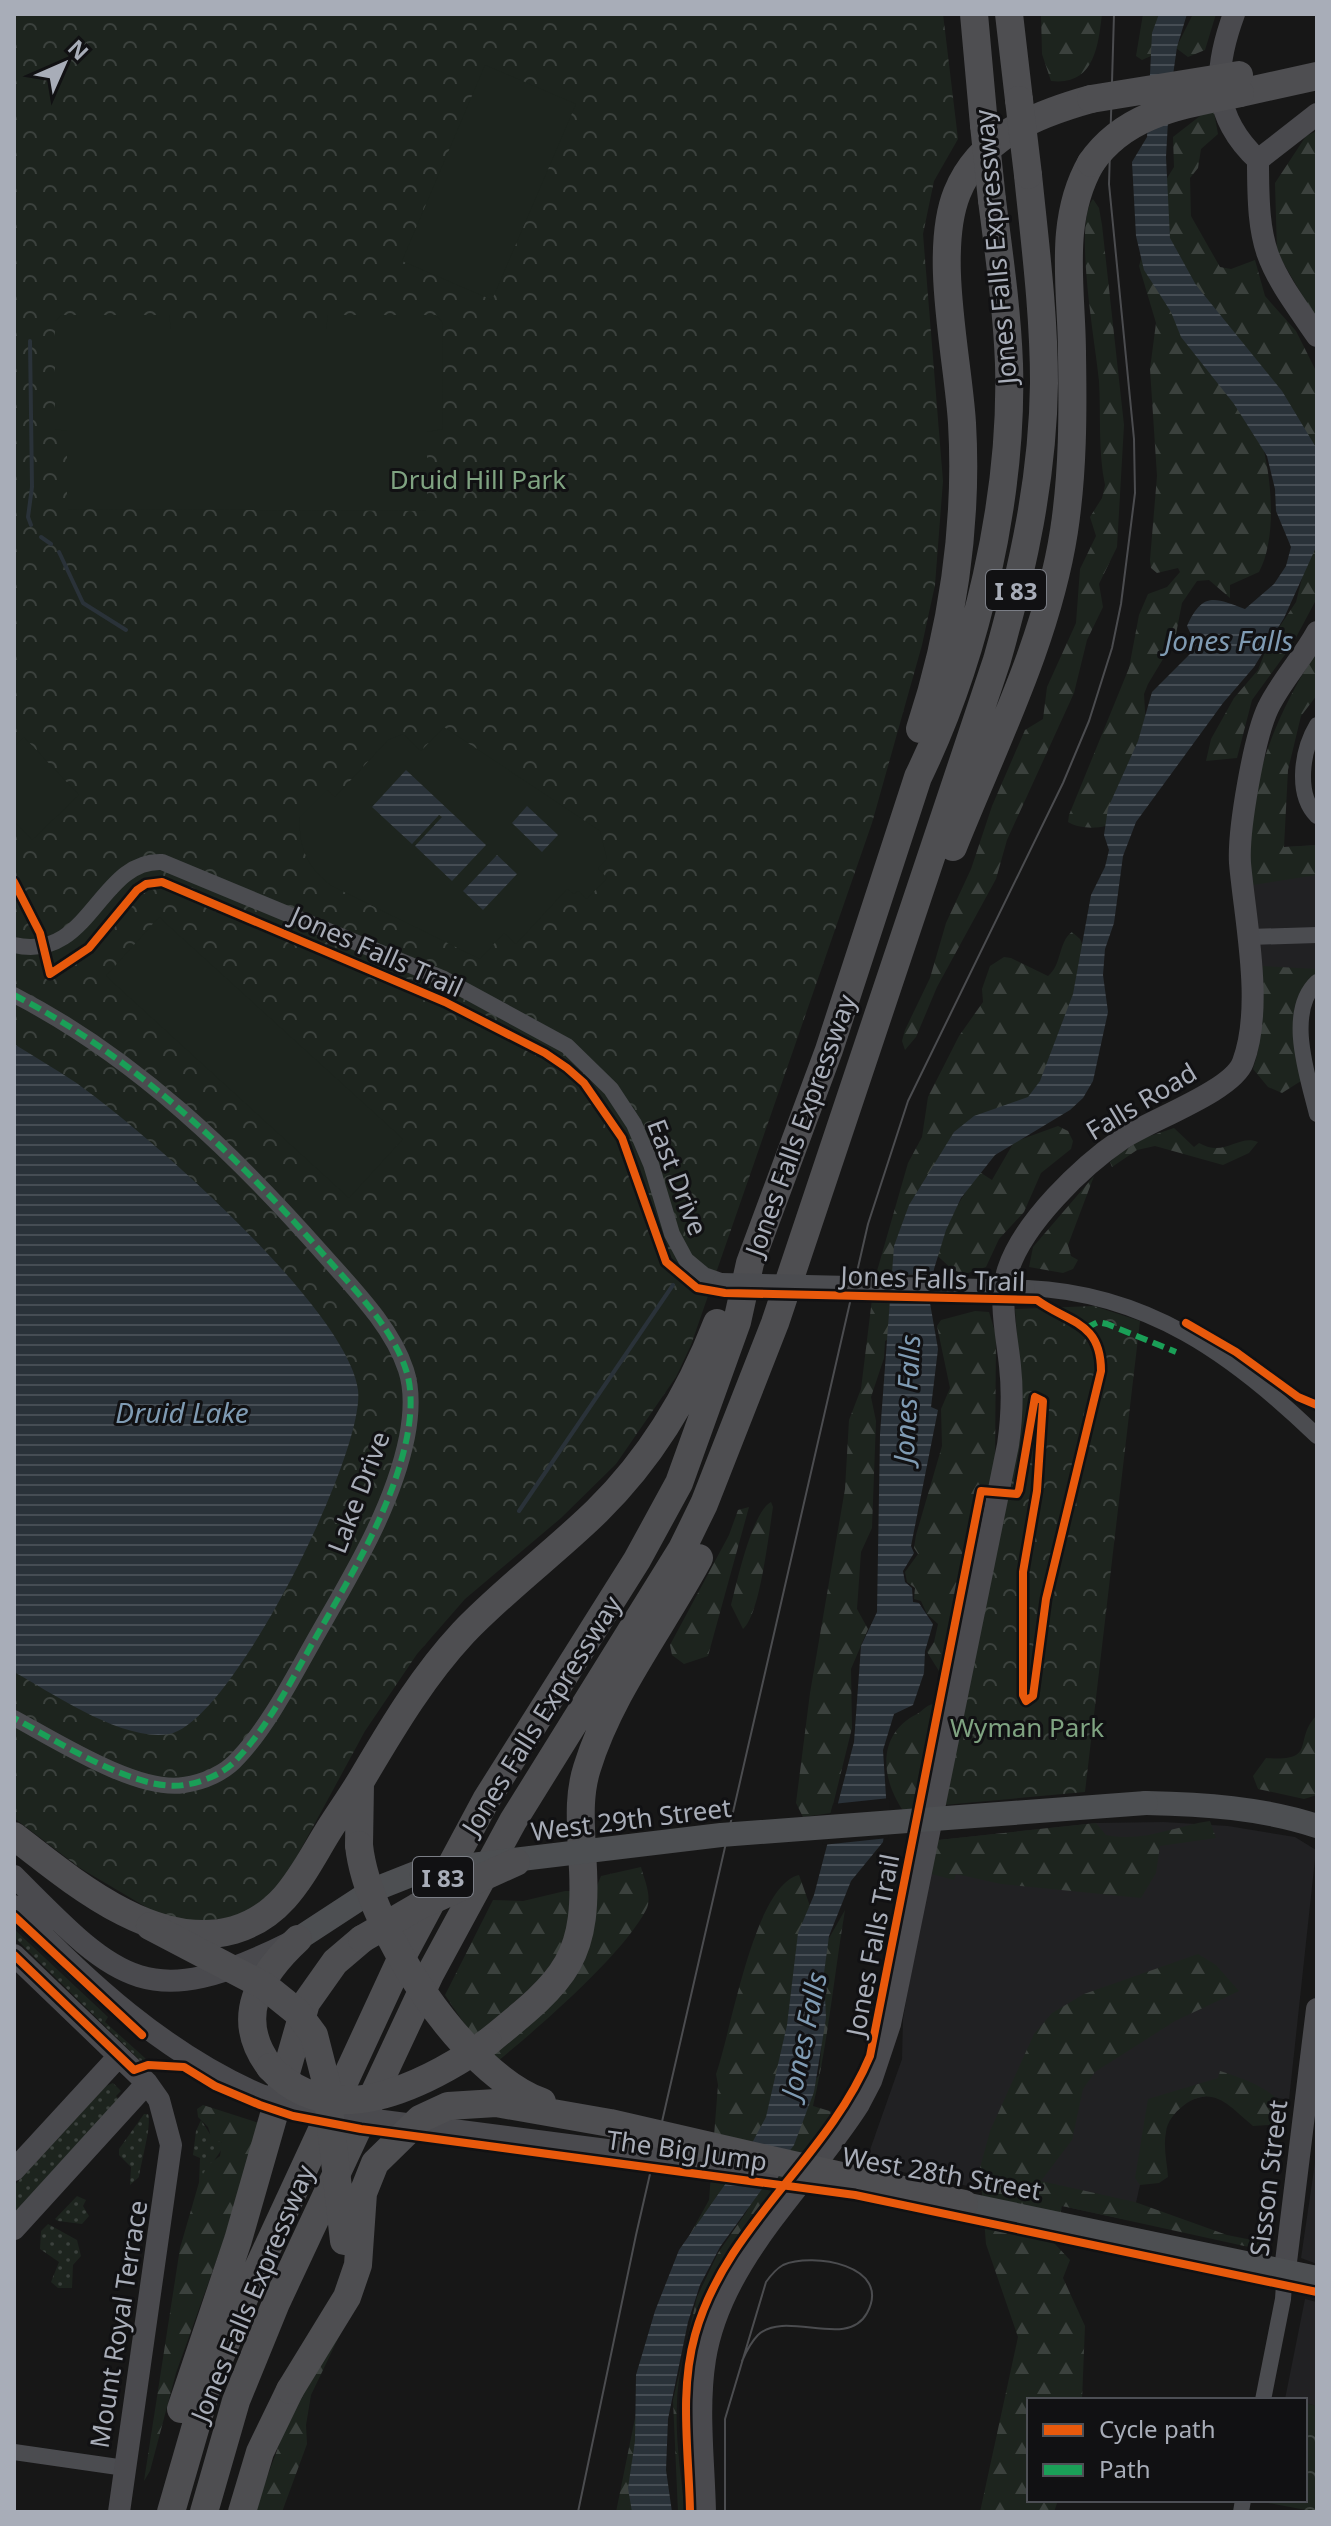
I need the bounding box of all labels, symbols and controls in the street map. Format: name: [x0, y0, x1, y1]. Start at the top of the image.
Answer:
north arrow: [24, 24, 104, 104]
text: N: [62, 32, 96, 66]
street label: Jones Falls Expressway: [965, 107, 1025, 389]
park label: Druid Hill Park: [390, 461, 566, 497]
road number: I 83: [986, 570, 1046, 610]
water label: Jones Falls: [1160, 621, 1293, 659]
street label: Jones Falls Trail: [282, 896, 469, 1005]
street label: Jones Falls Expressway: [735, 989, 864, 1264]
street label: Falls Road: [1079, 1054, 1203, 1148]
street label: East Drive: [639, 1114, 717, 1240]
street label: Jones Falls Trail: [837, 1257, 1026, 1299]
water label: Jones Falls: [883, 1334, 928, 1469]
water label: Druid Lake: [115, 1393, 249, 1431]
street label: Lake Drive: [318, 1426, 398, 1558]
street label: Jones Falls Expressway: [451, 1588, 630, 1844]
park label: Wyman Park: [950, 1709, 1104, 1745]
street label: West 29th Street: [529, 1789, 733, 1849]
street label: Jones Falls Trail: [836, 1851, 907, 2042]
road number: I 83: [413, 1857, 473, 1897]
water label: Jones Falls: [770, 1968, 835, 2107]
street label: Sisson Street: [1241, 2098, 1295, 2258]
street label: The Big Jump: [604, 2121, 770, 2179]
street label: West 28th Street: [840, 2138, 1044, 2208]
street label: Jones Falls Expressway: [180, 2158, 323, 2430]
street label: Mount Royal Terrace: [81, 2198, 155, 2450]
legend: [1027, 2398, 1307, 2502]
text: Cycle path: [1099, 2412, 1216, 2445]
text: Path: [1099, 2452, 1150, 2485]

